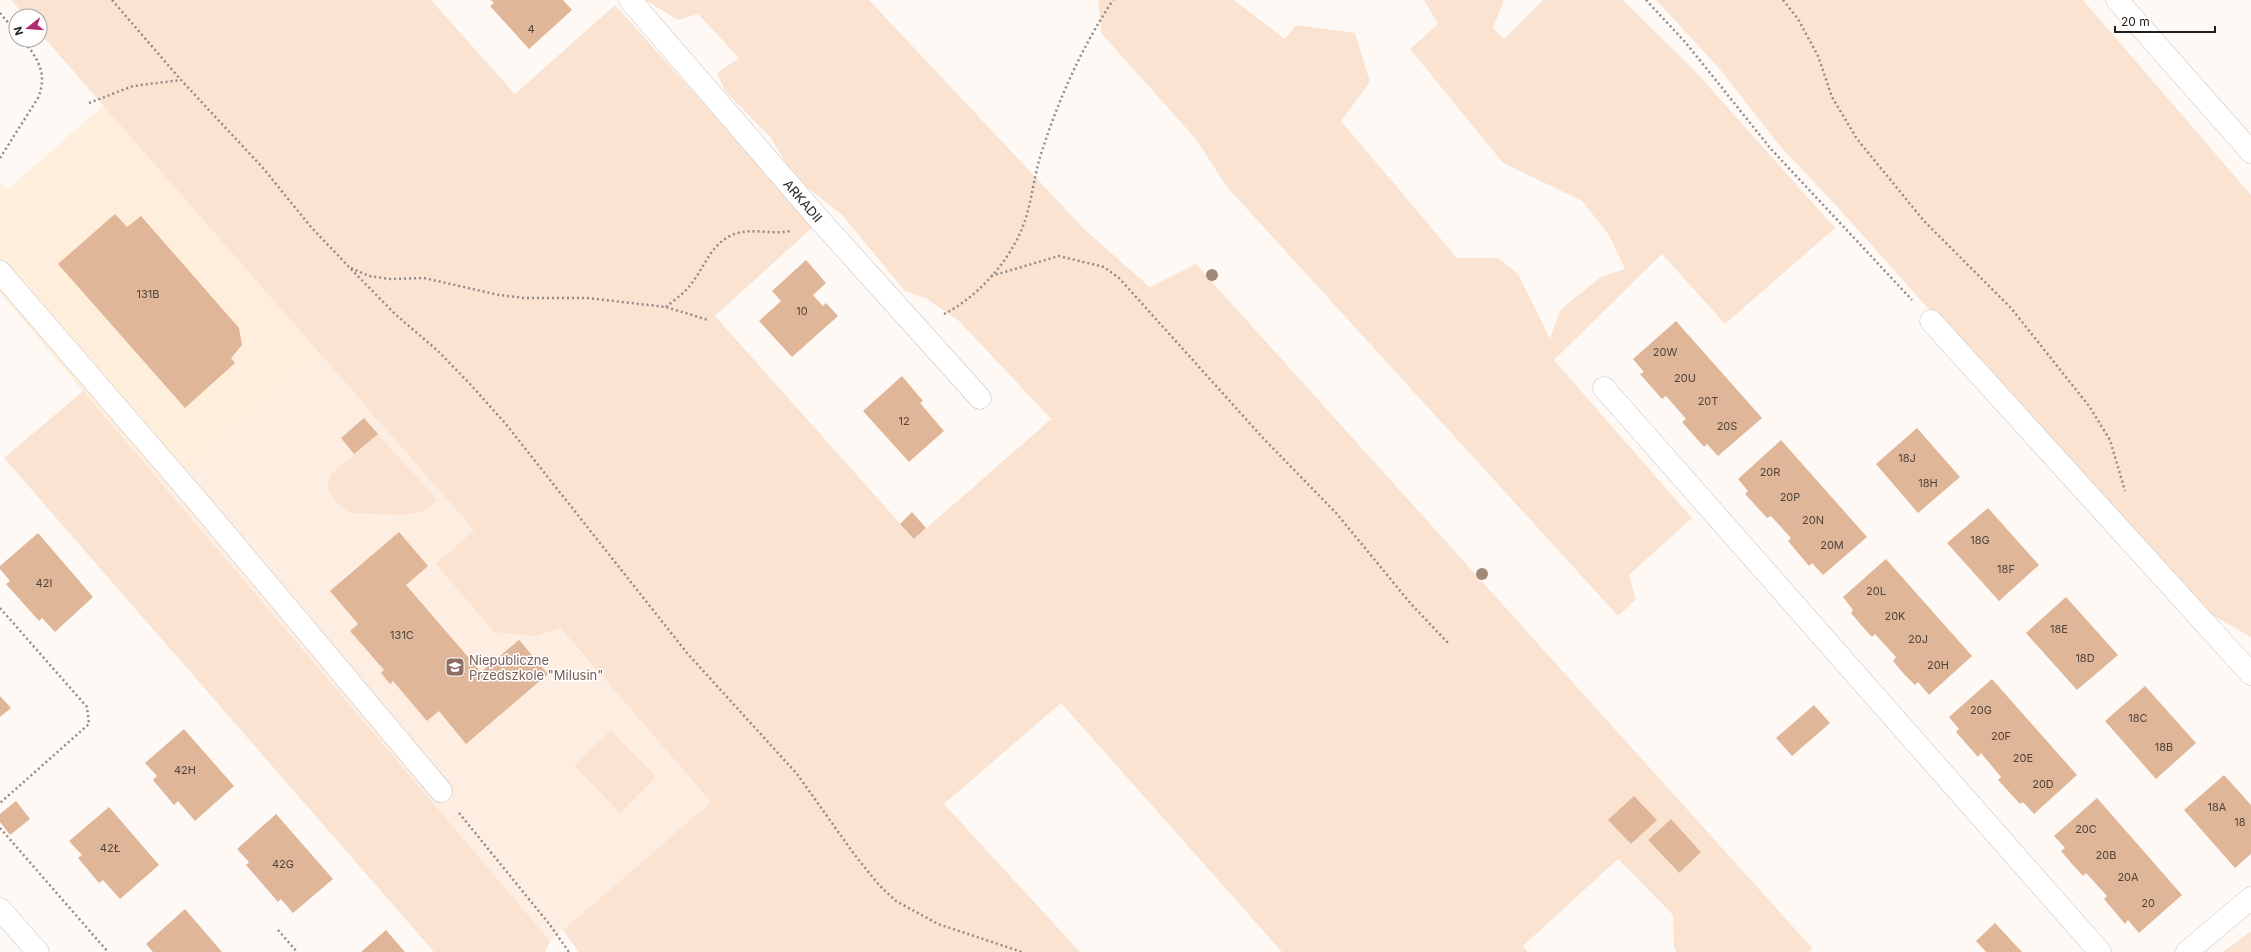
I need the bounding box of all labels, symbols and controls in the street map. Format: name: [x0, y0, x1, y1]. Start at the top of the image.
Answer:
north arrow: [8, 8, 48, 48]
scale bar: [2115, 8, 2215, 34]
text: 20 m: [2121, 14, 2150, 29]
house number: 4: [527, 22, 535, 36]
text: N: [11, 25, 26, 37]
street label: ARKADII: [780, 176, 826, 225]
house number: 131B: [137, 287, 159, 301]
house number: 10: [796, 304, 808, 318]
house number: 20W: [1653, 345, 1677, 359]
house number: 20U: [1674, 371, 1696, 385]
house number: 20T: [1698, 394, 1718, 408]
house number: 12: [898, 414, 910, 428]
house number: 20S: [1717, 419, 1737, 433]
house number: 18J: [1898, 451, 1916, 465]
house number: 20R: [1760, 465, 1780, 479]
house number: 18H: [1918, 476, 1938, 490]
house number: 20P: [1780, 490, 1800, 504]
house number: 20N: [1802, 513, 1824, 527]
house number: 18G: [1970, 533, 1990, 547]
house number: 20M: [1820, 538, 1844, 552]
house number: 18F: [1997, 562, 2015, 576]
house number: 42I: [36, 576, 52, 590]
house number: 20L: [1866, 584, 1886, 598]
house number: 20K: [1884, 609, 1906, 623]
house number: 18E: [2050, 622, 2068, 636]
house number: 131C: [390, 628, 414, 642]
house number: 20J: [1908, 632, 1928, 646]
house number: 18D: [2075, 651, 2095, 665]
place label: Niepubliczne Przedszkole "Milusin": [469, 652, 603, 683]
school or university icon: Niepubliczne Przedszkole "Milusin": [444, 656, 466, 678]
house number: 20H: [1927, 658, 1949, 672]
house number: 20G: [1970, 703, 1992, 717]
house number: 18C: [2128, 711, 2148, 725]
house number: 20F: [1991, 729, 2011, 743]
house number: 18B: [2155, 740, 2173, 754]
house number: 20E: [2013, 751, 2033, 765]
house number: 42H: [174, 763, 196, 777]
house number: 20D: [2032, 777, 2054, 791]
house number: 18A: [2208, 800, 2227, 814]
house number: 18: [2234, 815, 2246, 829]
house number: 20C: [2075, 822, 2097, 836]
house number: 42Ł: [100, 841, 121, 855]
house number: 20B: [2096, 848, 2116, 862]
house number: 42G: [272, 857, 294, 871]
house number: 20A: [2117, 870, 2139, 884]
house number: 20: [2141, 896, 2155, 910]

